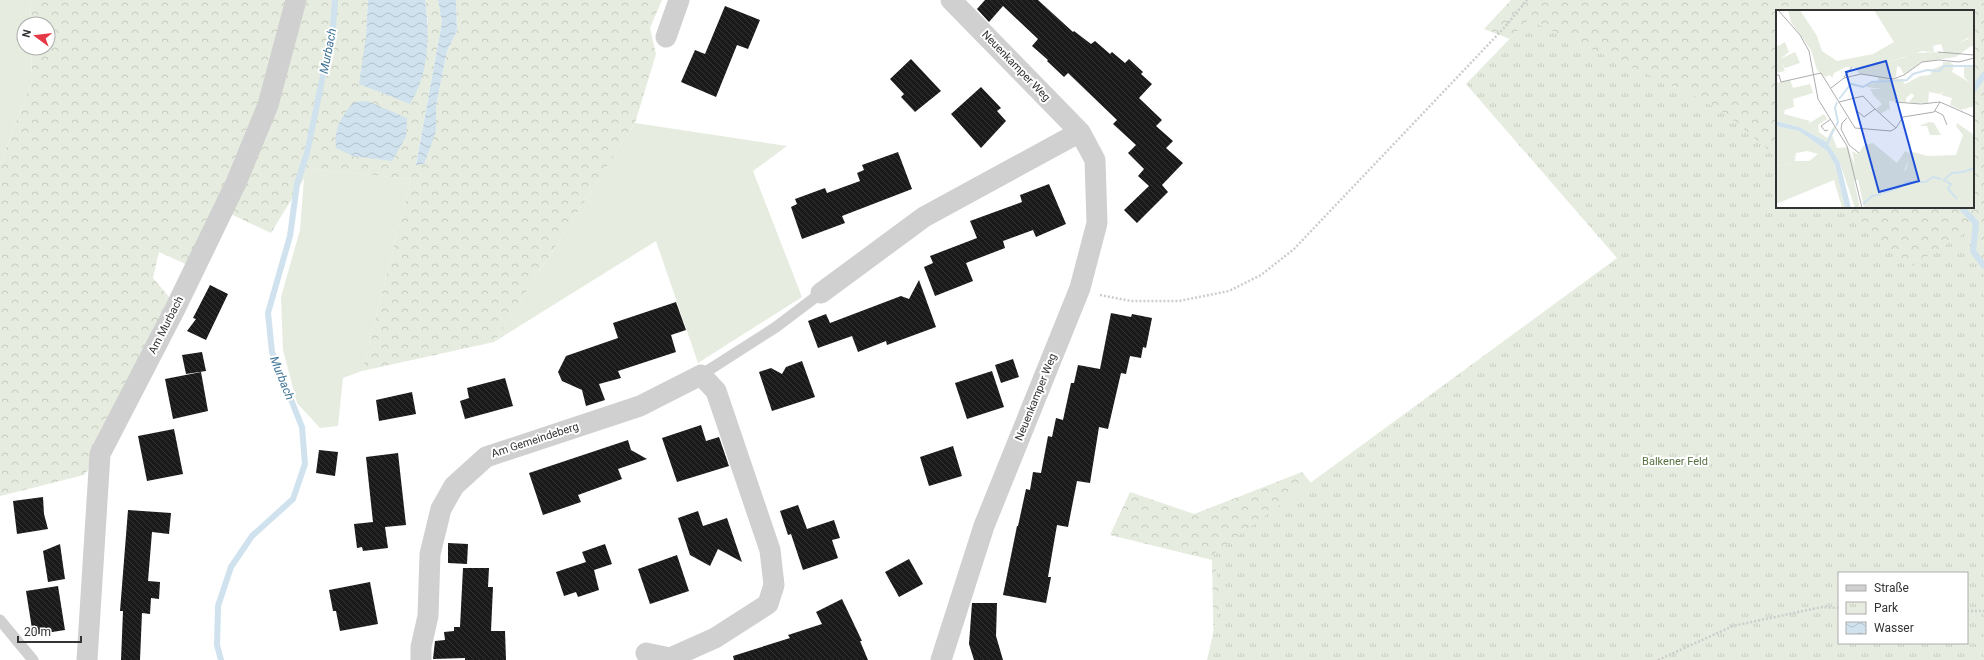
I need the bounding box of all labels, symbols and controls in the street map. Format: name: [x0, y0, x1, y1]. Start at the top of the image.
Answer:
inset map: [1776, 10, 1974, 208]
north arrow: [16, 16, 56, 56]
water label: Murbach: [317, 27, 339, 75]
text: N: [20, 28, 34, 39]
street label: Neuenkamper Weg: [979, 28, 1053, 104]
street label: Am Murbach: [146, 294, 186, 356]
street label: Neuenkamper Weg: [1013, 351, 1059, 443]
water label: Murbach: [267, 354, 297, 402]
street label: Am Gemeindeberg: [490, 420, 580, 460]
park label: Balkener Feld: [1642, 455, 1708, 468]
legend: [1838, 572, 1968, 644]
text: Straße: [1874, 581, 1909, 595]
text: Park: [1874, 601, 1899, 615]
scale bar: [18, 618, 81, 644]
text: Wasser: [1874, 621, 1914, 635]
text: 20 m: [24, 625, 51, 639]

